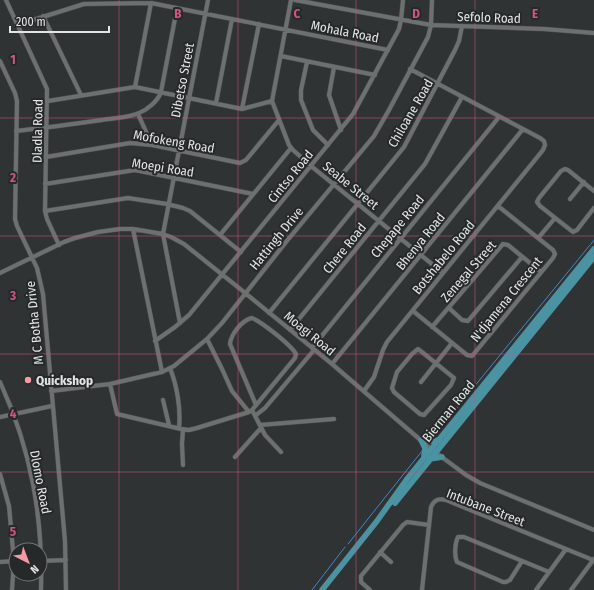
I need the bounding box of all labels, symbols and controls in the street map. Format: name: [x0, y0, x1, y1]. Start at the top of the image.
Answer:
text: B: [174, 6, 182, 21]
text: C: [294, 6, 301, 21]
text: D: [412, 6, 420, 21]
text: E: [532, 6, 538, 21]
scale bar: [10, 8, 109, 34]
street label: Sefolo Road: [457, 9, 521, 26]
text: 200 m: [16, 15, 46, 29]
street label: Mohala Road: [310, 18, 380, 45]
street label: Dibetso Street: [168, 41, 197, 119]
text: 1: [10, 52, 16, 67]
street label: Chiloane Road: [385, 76, 436, 150]
street label: Dladla Road: [29, 99, 46, 163]
street label: Mofokeng Road: [132, 127, 216, 156]
street label: Cintso Road: [265, 147, 316, 206]
street label: Moepi Road: [131, 155, 195, 180]
street label: Seabe Street: [320, 158, 382, 213]
text: 2: [9, 170, 16, 185]
street label: Chepape Road: [368, 192, 427, 261]
street label: Hattingh Drive: [247, 204, 306, 273]
street label: Bhenya Road: [393, 210, 448, 273]
street label: Botshabelo Road: [409, 217, 478, 297]
street label: Chere Road: [320, 220, 369, 276]
street label: Zenegal Street: [438, 237, 499, 305]
street label: N'djamena Crescent: [467, 253, 546, 345]
street label: M C Botha Drive: [23, 280, 46, 365]
text: 3: [9, 288, 16, 303]
street label: Moagi Road: [281, 308, 338, 359]
place label: Quickshop: [36, 373, 93, 388]
marker: Quickshop: [23, 375, 33, 385]
street label: Bierman Road: [419, 378, 478, 445]
text: 4: [10, 406, 17, 421]
street label: Dlomo Road: [27, 449, 54, 515]
street label: Intubane Street: [444, 486, 528, 530]
text: 5: [10, 524, 16, 539]
north arrow: [8, 542, 48, 582]
text: N: [28, 562, 41, 576]

